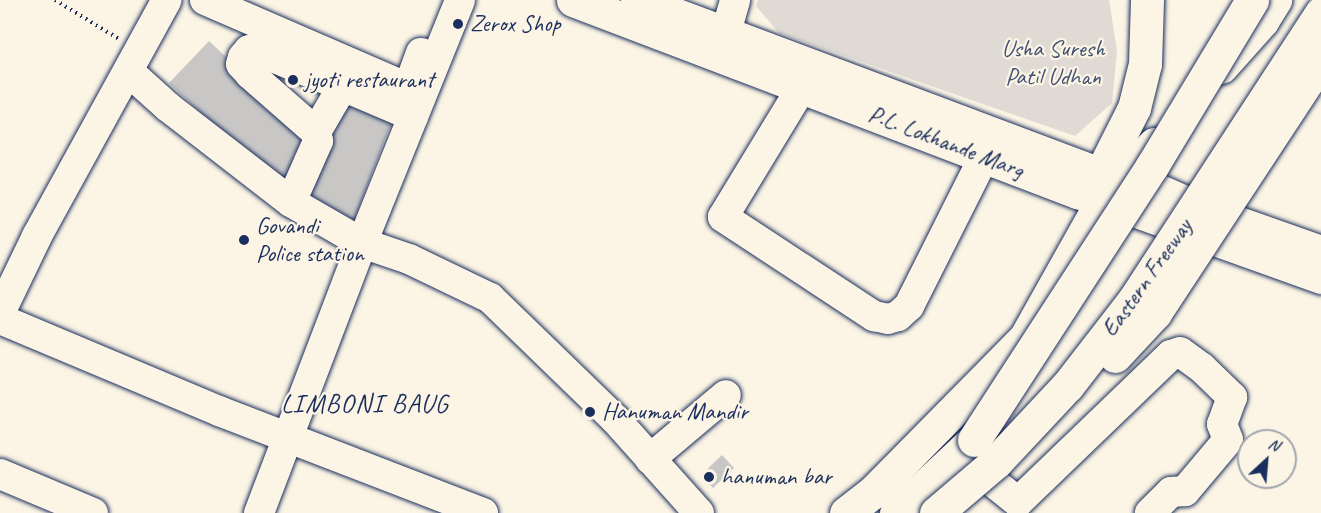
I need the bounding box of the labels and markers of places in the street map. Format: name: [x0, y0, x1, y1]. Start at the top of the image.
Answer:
place label: Zerox Shop: [470, 10, 561, 38]
marker: Zerox Shop: [451, 17, 465, 31]
place label: jyoti restaurant: [305, 66, 434, 94]
marker: jyoti restaurant: [286, 73, 300, 87]
place label: Govandi Police station: [256, 212, 364, 268]
marker: Govandi Police station: [237, 233, 251, 247]
place label: Hanuman Mandir: [602, 398, 748, 426]
marker: Hanuman Mandir: [583, 405, 597, 419]
place label: hanuman bar: [721, 463, 832, 491]
marker: hanuman bar: [702, 470, 716, 484]

